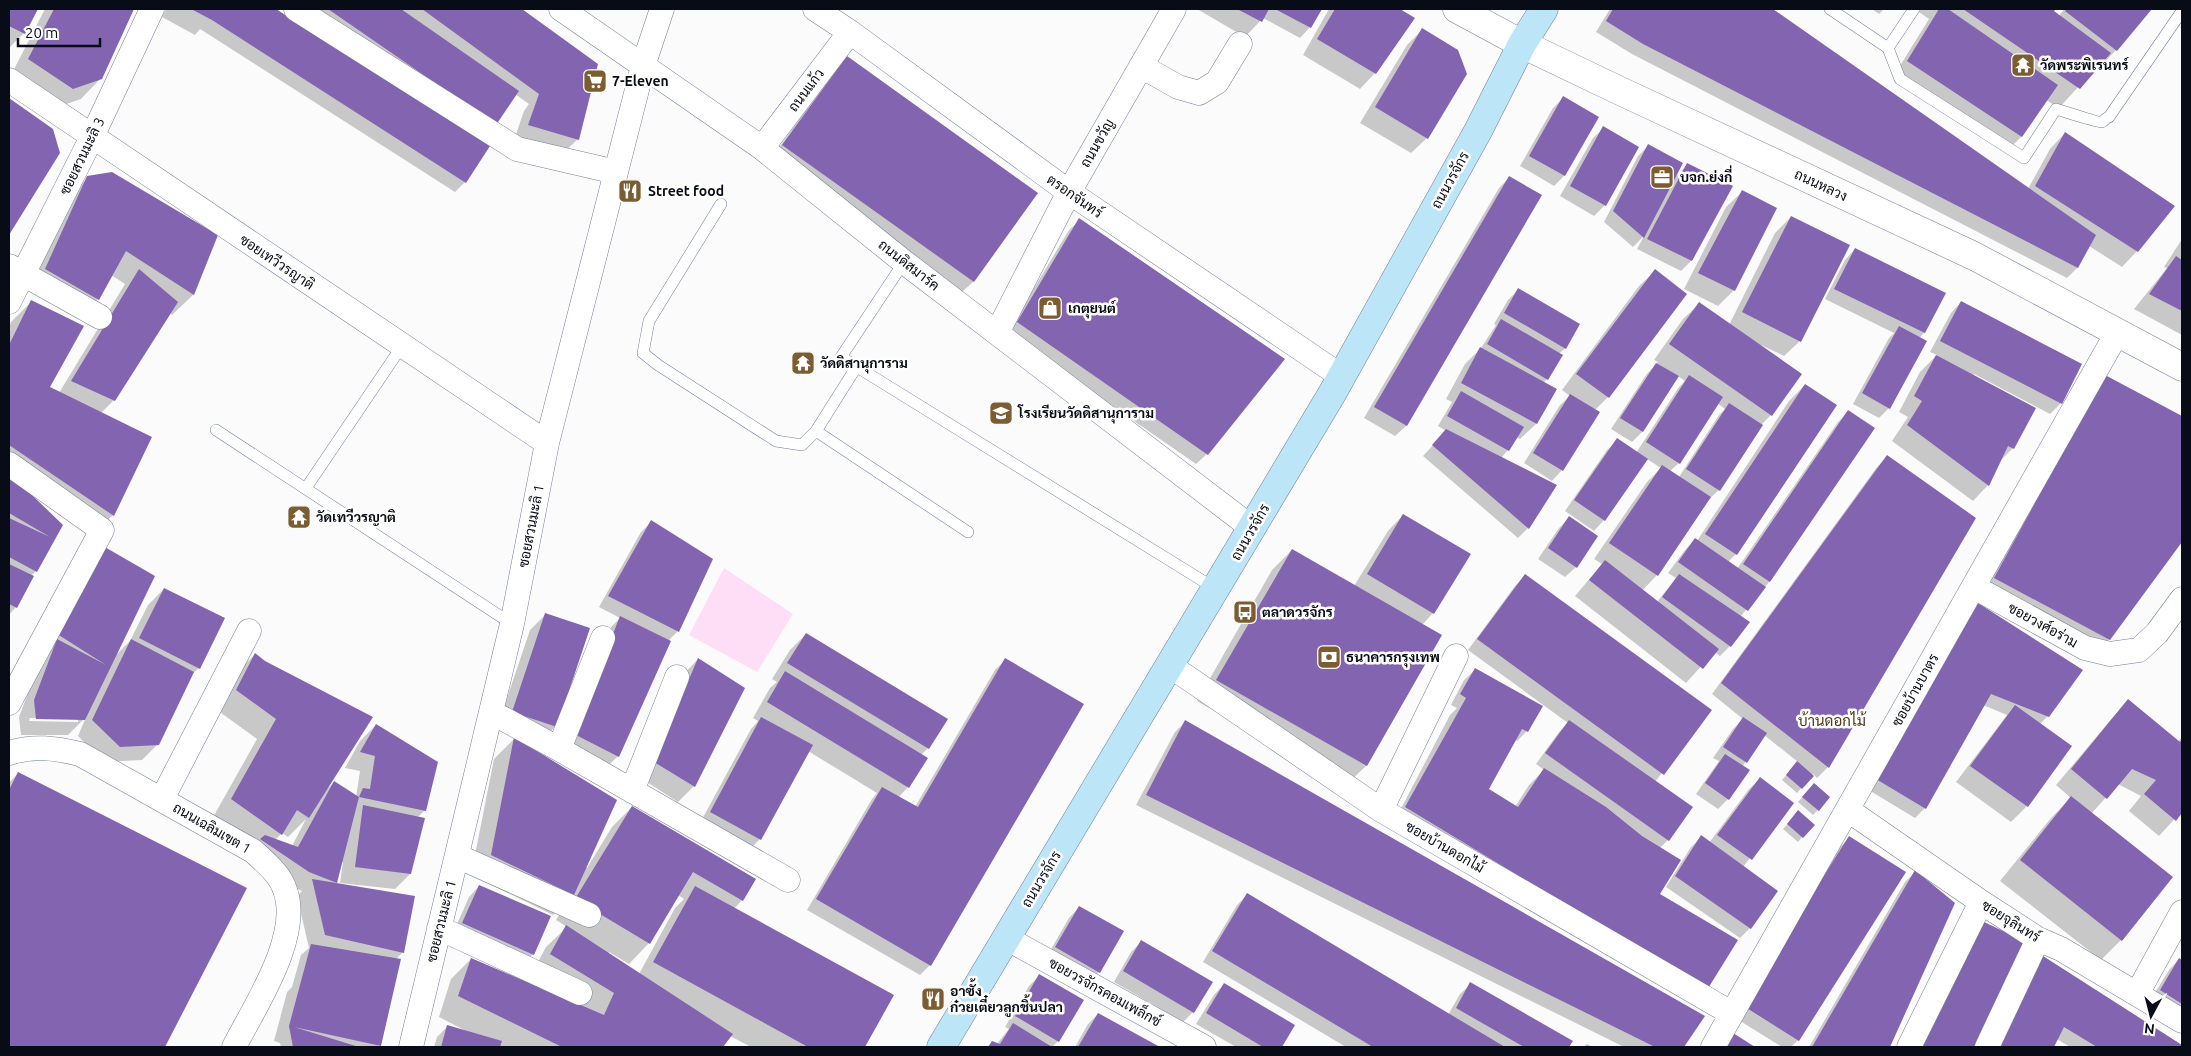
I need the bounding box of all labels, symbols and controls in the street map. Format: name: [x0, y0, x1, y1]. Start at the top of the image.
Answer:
scale bar: [18, 15, 100, 47]
text: 20 m: [25, 24, 58, 41]
temple icon: วัดพระพิเรนทร์: [2010, 52, 2036, 78]
place label: วัดพระพิเรนทร์: [2040, 56, 2130, 73]
street label: ถนนแก้ว: [784, 65, 827, 115]
supermarket icon: 7-Eleven: [582, 68, 608, 94]
place label: 7-Eleven: [612, 73, 669, 89]
street label: ซอยสวนมะลิ 3: [56, 115, 108, 197]
street label: ถนนขวัญ: [1077, 116, 1118, 170]
street label: ถนนวรจักร: [1428, 149, 1472, 211]
office icon: บจก.ย่งกี่: [1649, 164, 1675, 190]
place label: บจก.ย่งกี่: [1680, 165, 1732, 185]
street label: ถนนหลวง: [1792, 166, 1850, 204]
street label: ตรอกจันทร์: [1044, 170, 1107, 221]
restaurant icon: Street food: [617, 178, 643, 204]
place label: Street food: [648, 183, 724, 199]
street label: ซอยเทวีวรญาติ: [236, 230, 318, 294]
street label: ถนนดิสมาร์ค: [875, 235, 943, 294]
shop icon: เกตุยนต์: [1037, 295, 1063, 321]
place label: เกตุยนต์: [1068, 299, 1117, 319]
temple icon: วัดดิสานุการาม: [790, 350, 816, 376]
place label: วัดดิสานุการาม: [820, 355, 908, 374]
school or university icon: โรงเรียนวัดดิสานุการาม: [988, 400, 1014, 426]
place label: โรงเรียนวัดดิสานุการาม: [1017, 404, 1154, 424]
street label: ซอยสวนมะลิ 1: [515, 483, 547, 569]
street label: ถนนวรจักร: [1227, 501, 1273, 563]
temple icon: วัดเทวีวรญาติ: [286, 504, 312, 530]
place label: วัดเทวีวรญาติ: [316, 508, 396, 526]
street label: ซอยวงศ์อร่าม: [2005, 598, 2081, 651]
bus stop icon: ตลาดวรจักร: [1232, 599, 1258, 625]
place label: ตลาดวรจักร: [1262, 604, 1333, 620]
bank icon: ธนาคารกรุงเทพ: [1316, 644, 1342, 670]
place label: ธนาคารกรุงเทพ: [1346, 649, 1440, 668]
street label: ซอยบ้านบาตร: [1888, 650, 1942, 729]
district label: บ้านดอกไม้: [1798, 711, 1867, 729]
street label: ถนนเฉลิมเขต 1: [170, 799, 254, 857]
street label: ซอยบ้านดอกไม้: [1403, 817, 1489, 876]
street label: ถนนวรจักร: [1018, 848, 1064, 910]
street label: ซอยสวนมะลิ 1: [423, 878, 459, 964]
street label: ซอยจุลินทร์: [1978, 896, 2044, 947]
street label: ซอยวรจักรคอมเพล็กซ์: [1046, 954, 1164, 1030]
place label: อาซั้ง ก๋วยเตี๋ยวลูกชิ้นปลา: [950, 978, 1063, 1018]
restaurant icon: อาซั้ง ก๋วยเตี๋ยวลูกชิ้นปลา: [920, 986, 946, 1012]
north arrow: [2126, 991, 2176, 1041]
text: N: [2143, 1020, 2156, 1037]

